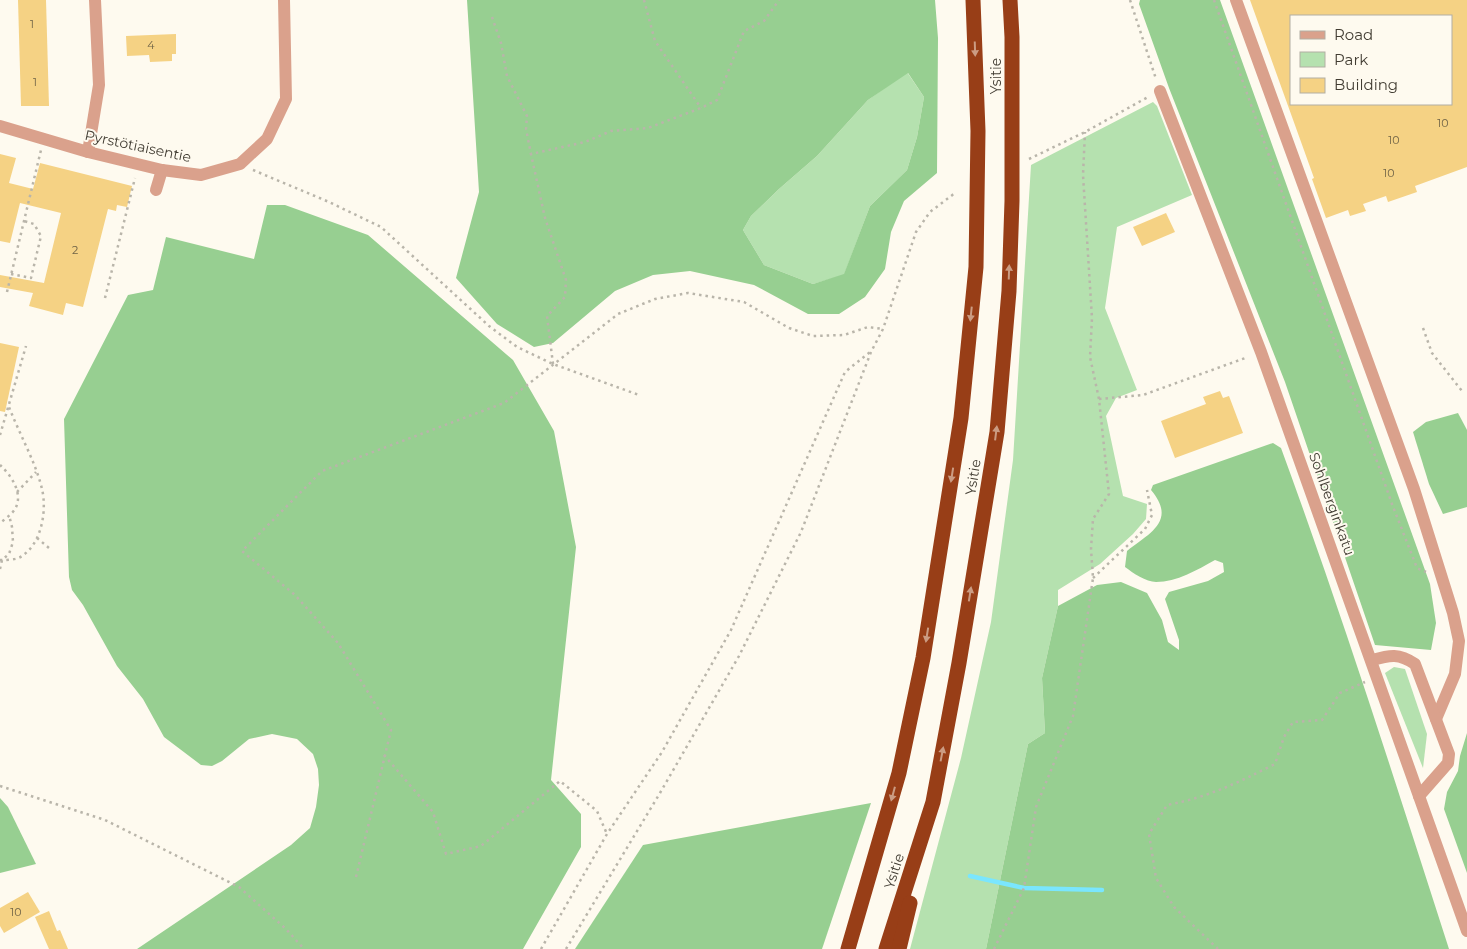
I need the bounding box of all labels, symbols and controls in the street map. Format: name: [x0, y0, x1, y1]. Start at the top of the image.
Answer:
legend: [1290, 15, 1452, 105]
house number: 1: [30, 17, 34, 31]
text: Road: [1334, 25, 1373, 44]
house number: 4: [147, 38, 155, 52]
one-way arrow: [971, 41, 979, 57]
text: Park: [1334, 50, 1368, 69]
street label: Ysitie: [987, 58, 1005, 94]
house number: 1: [33, 75, 37, 89]
text: Building: [1334, 75, 1398, 94]
house number: 10: [1437, 116, 1449, 130]
street label: Pyrstötiaisentie: [83, 126, 193, 166]
house number: 10: [1388, 133, 1400, 147]
house number: 10: [1383, 166, 1395, 180]
house number: 2: [72, 243, 78, 257]
one-way arrow: [1006, 263, 1014, 279]
one-way arrow: [967, 306, 975, 322]
one-way arrow: [992, 425, 1000, 441]
street label: Sohlberginkatu: [1305, 450, 1359, 558]
street label: Ysitie: [961, 458, 985, 496]
one-way arrow: [948, 467, 956, 483]
one-way arrow: [967, 586, 975, 602]
one-way arrow: [922, 628, 930, 644]
one-way arrow: [939, 746, 947, 762]
one-way arrow: [889, 787, 897, 802]
street label: Ysitie: [880, 851, 908, 891]
house number: 10: [10, 905, 22, 919]

